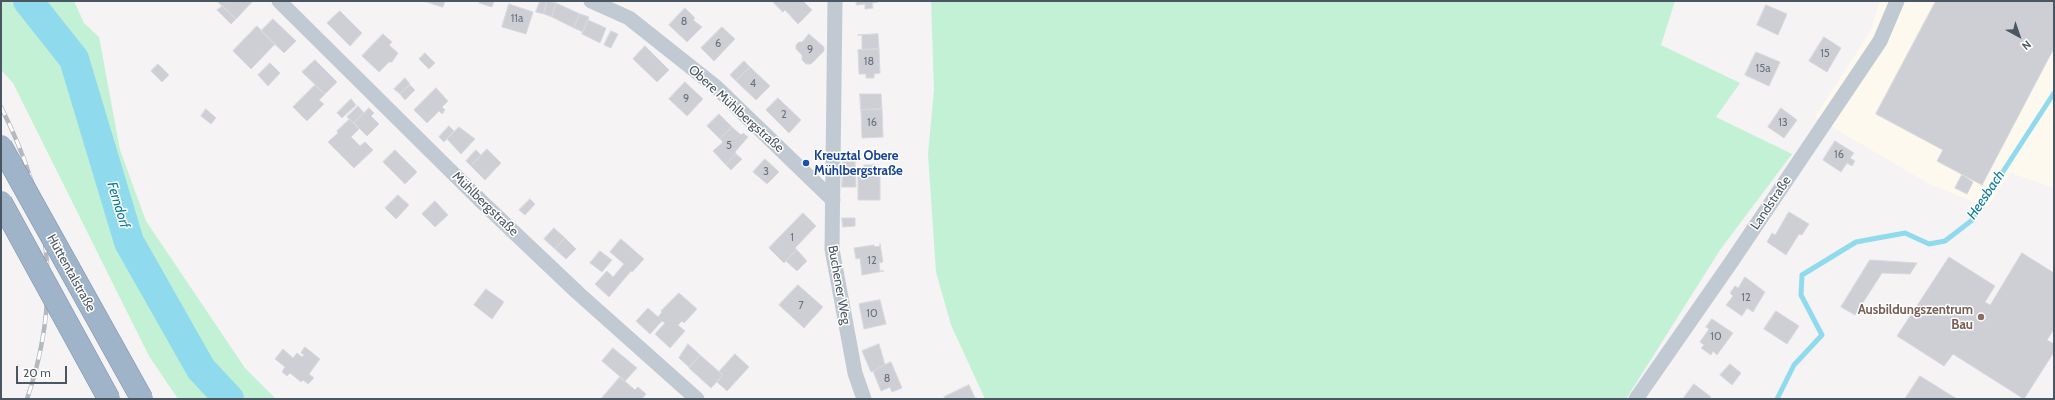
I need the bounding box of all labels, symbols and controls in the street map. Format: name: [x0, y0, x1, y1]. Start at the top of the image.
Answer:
house number: 11a: [511, 12, 523, 26]
house number: 8: [681, 15, 687, 29]
north arrow: [1999, 16, 2039, 56]
house number: 6: [715, 37, 721, 51]
text: N: [2019, 37, 2034, 53]
house number: 9: [807, 43, 813, 57]
house number: 15: [1820, 47, 1830, 61]
house number: 18: [864, 55, 874, 69]
street label: Obere Mühlbergstraße: [685, 62, 787, 156]
house number: 15a: [1756, 62, 1770, 76]
house number: 4: [750, 77, 756, 91]
house number: 9: [683, 92, 689, 106]
house number: 2: [781, 108, 787, 122]
house number: 16: [867, 116, 877, 130]
house number: 13: [1778, 116, 1788, 130]
house number: 5: [726, 139, 732, 153]
place label: Kreuztal Obere Mühlbergstraße: [814, 148, 903, 179]
house number: 16: [1834, 148, 1844, 162]
marker: Kreuztal Obere Mühlbergstraße: [801, 158, 811, 168]
house number: 3: [763, 165, 769, 179]
water label: Heesbach: [1964, 167, 2008, 223]
street label: Mühlbergstraße: [449, 169, 521, 239]
street label: Landstraße: [1747, 173, 1795, 233]
water label: Ferndorf: [103, 180, 133, 230]
house number: 1: [790, 231, 794, 245]
street label: Hüttentalstraße: [43, 232, 99, 314]
street label: Buchener Weg: [824, 244, 854, 326]
house number: 12: [867, 254, 877, 268]
house number: 12: [1741, 291, 1751, 305]
house number: 7: [798, 299, 804, 313]
place label: Ausbildungszentrum Bau: [1858, 302, 1973, 333]
house number: 10: [866, 307, 878, 321]
marker: Ausbildungszentrum Bau: [1976, 312, 1986, 322]
house number: 10: [1710, 330, 1722, 344]
scale bar: [18, 358, 69, 384]
text: 20 m: [23, 365, 51, 380]
house number: 8: [884, 372, 890, 386]

